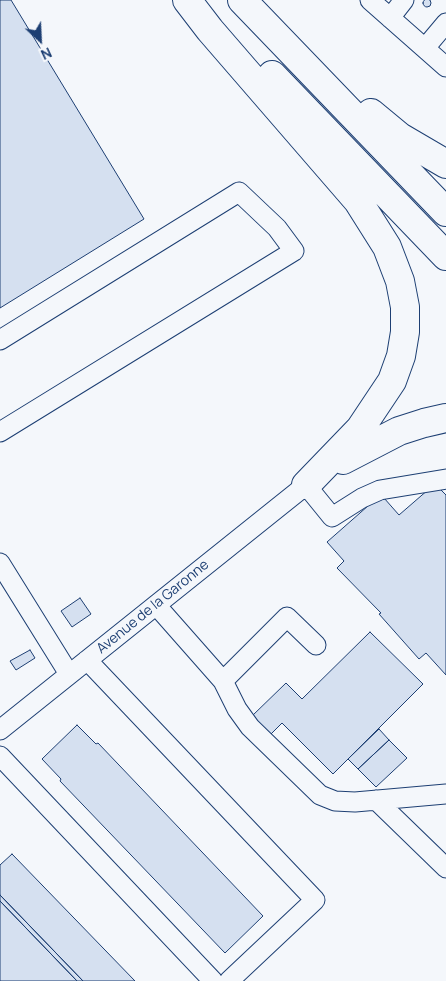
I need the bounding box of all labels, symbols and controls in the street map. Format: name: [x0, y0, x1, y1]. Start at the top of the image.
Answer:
north arrow: [15, 15, 65, 65]
text: N: [38, 43, 55, 65]
street label: Avenue de la Garonne: [94, 557, 212, 657]

